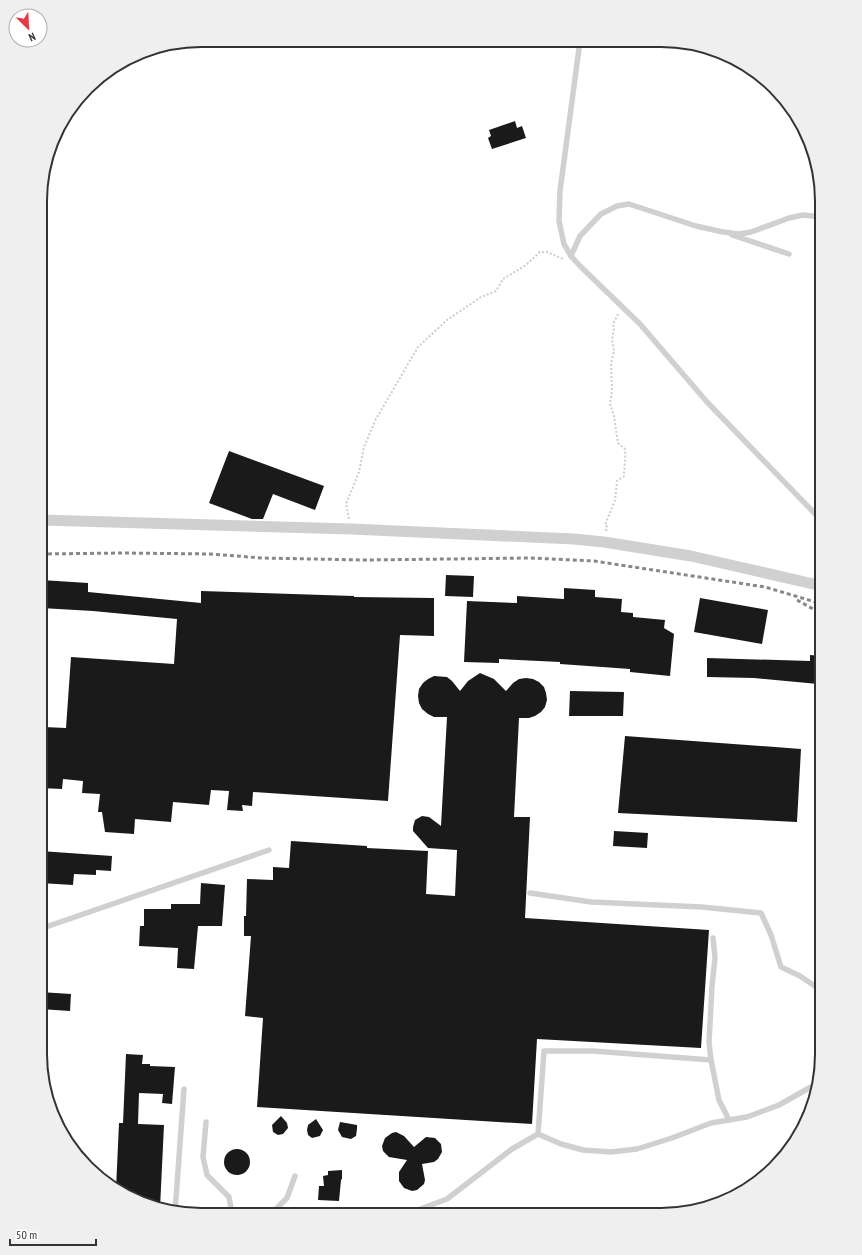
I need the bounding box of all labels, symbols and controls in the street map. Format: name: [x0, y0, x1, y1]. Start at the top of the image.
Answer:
north arrow: [8, 8, 48, 48]
text: N: [26, 30, 38, 45]
scale bar: [10, 1221, 96, 1247]
text: 50 m: [16, 1227, 37, 1242]

